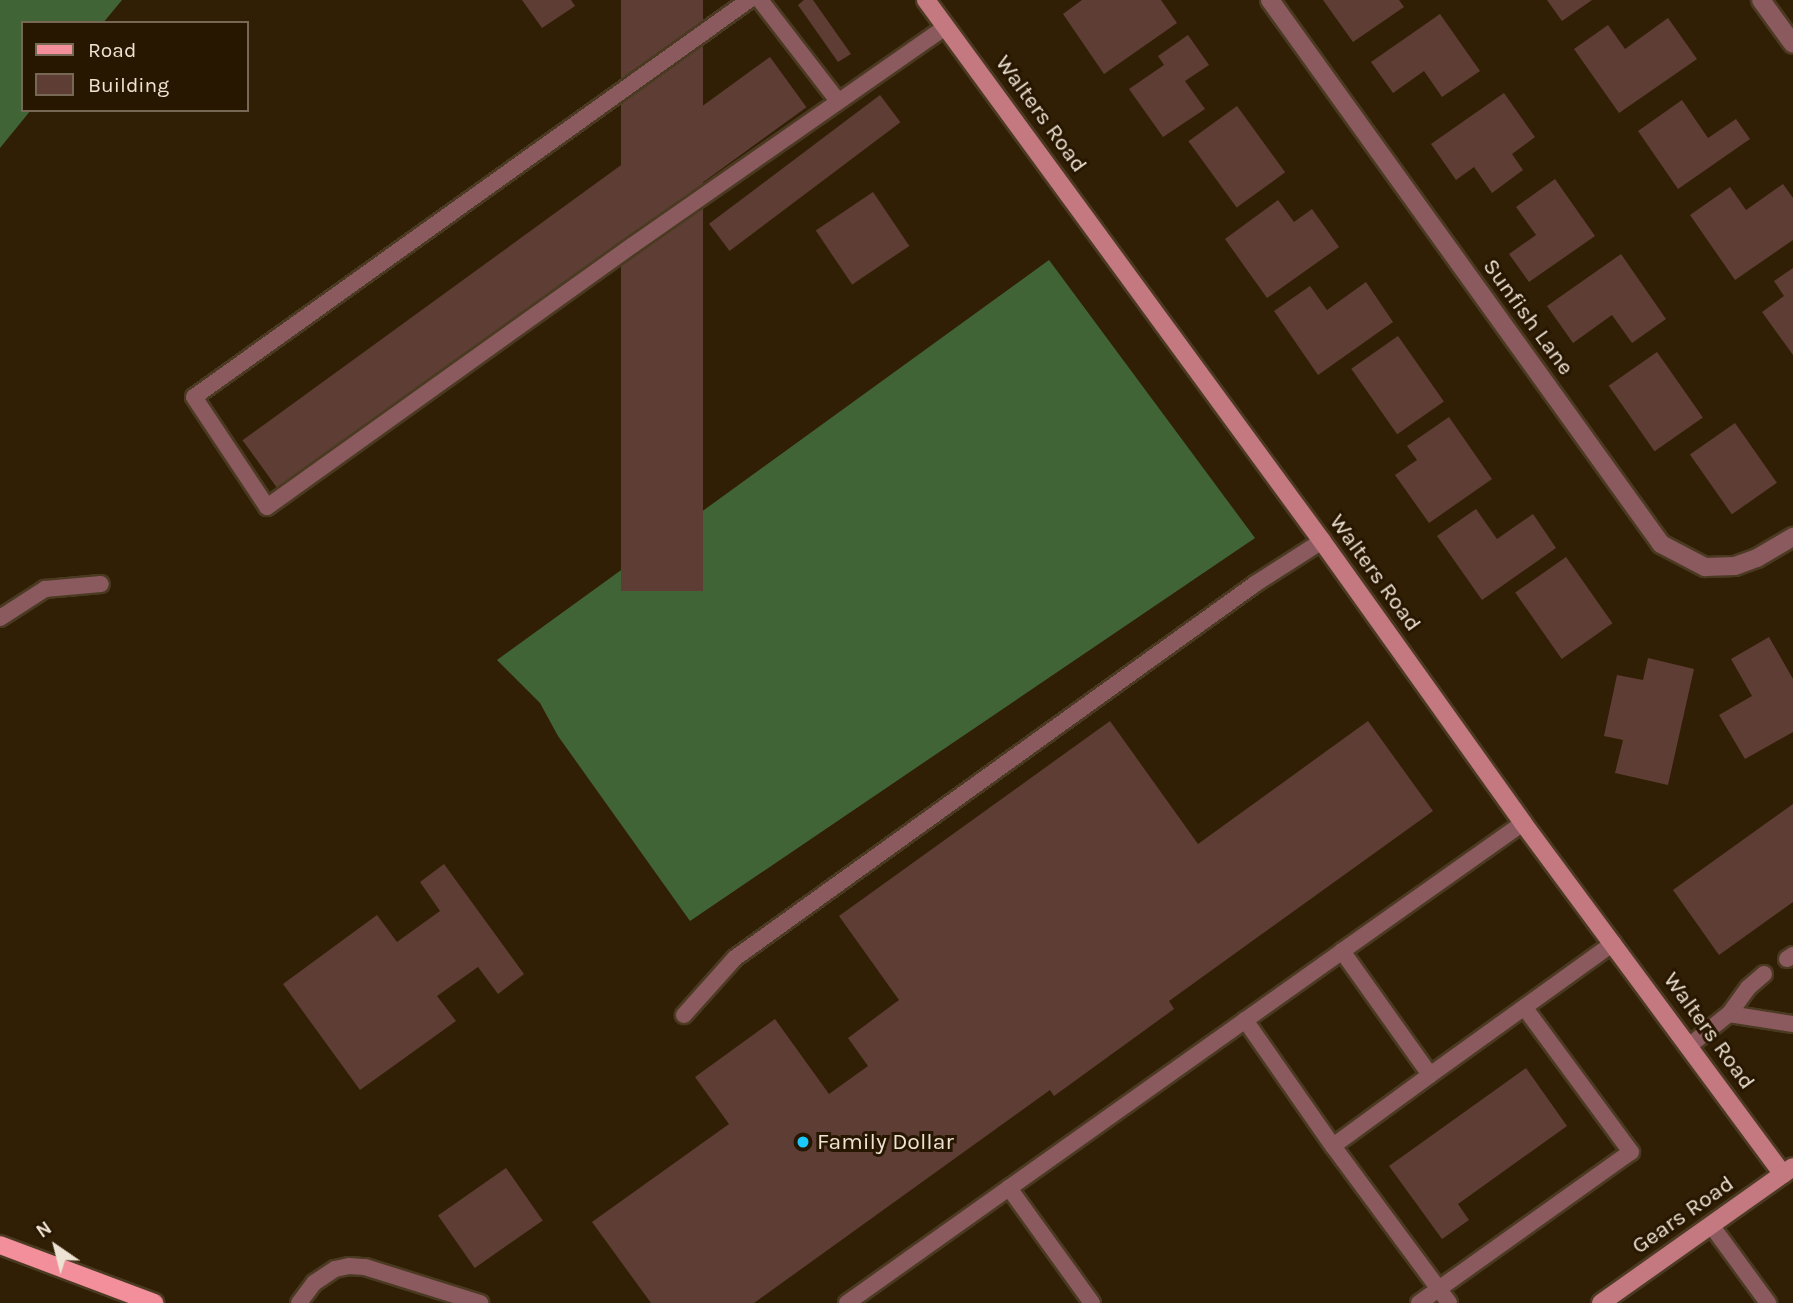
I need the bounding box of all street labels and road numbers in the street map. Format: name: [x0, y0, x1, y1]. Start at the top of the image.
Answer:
street label: Walters Road: [989, 50, 1093, 178]
street label: Sunfish Lane: [1477, 253, 1579, 381]
street label: Walters Road: [1323, 509, 1427, 637]
street label: Walters Road: [1657, 967, 1761, 1095]
street label: Gears Road: [1627, 1170, 1739, 1260]

